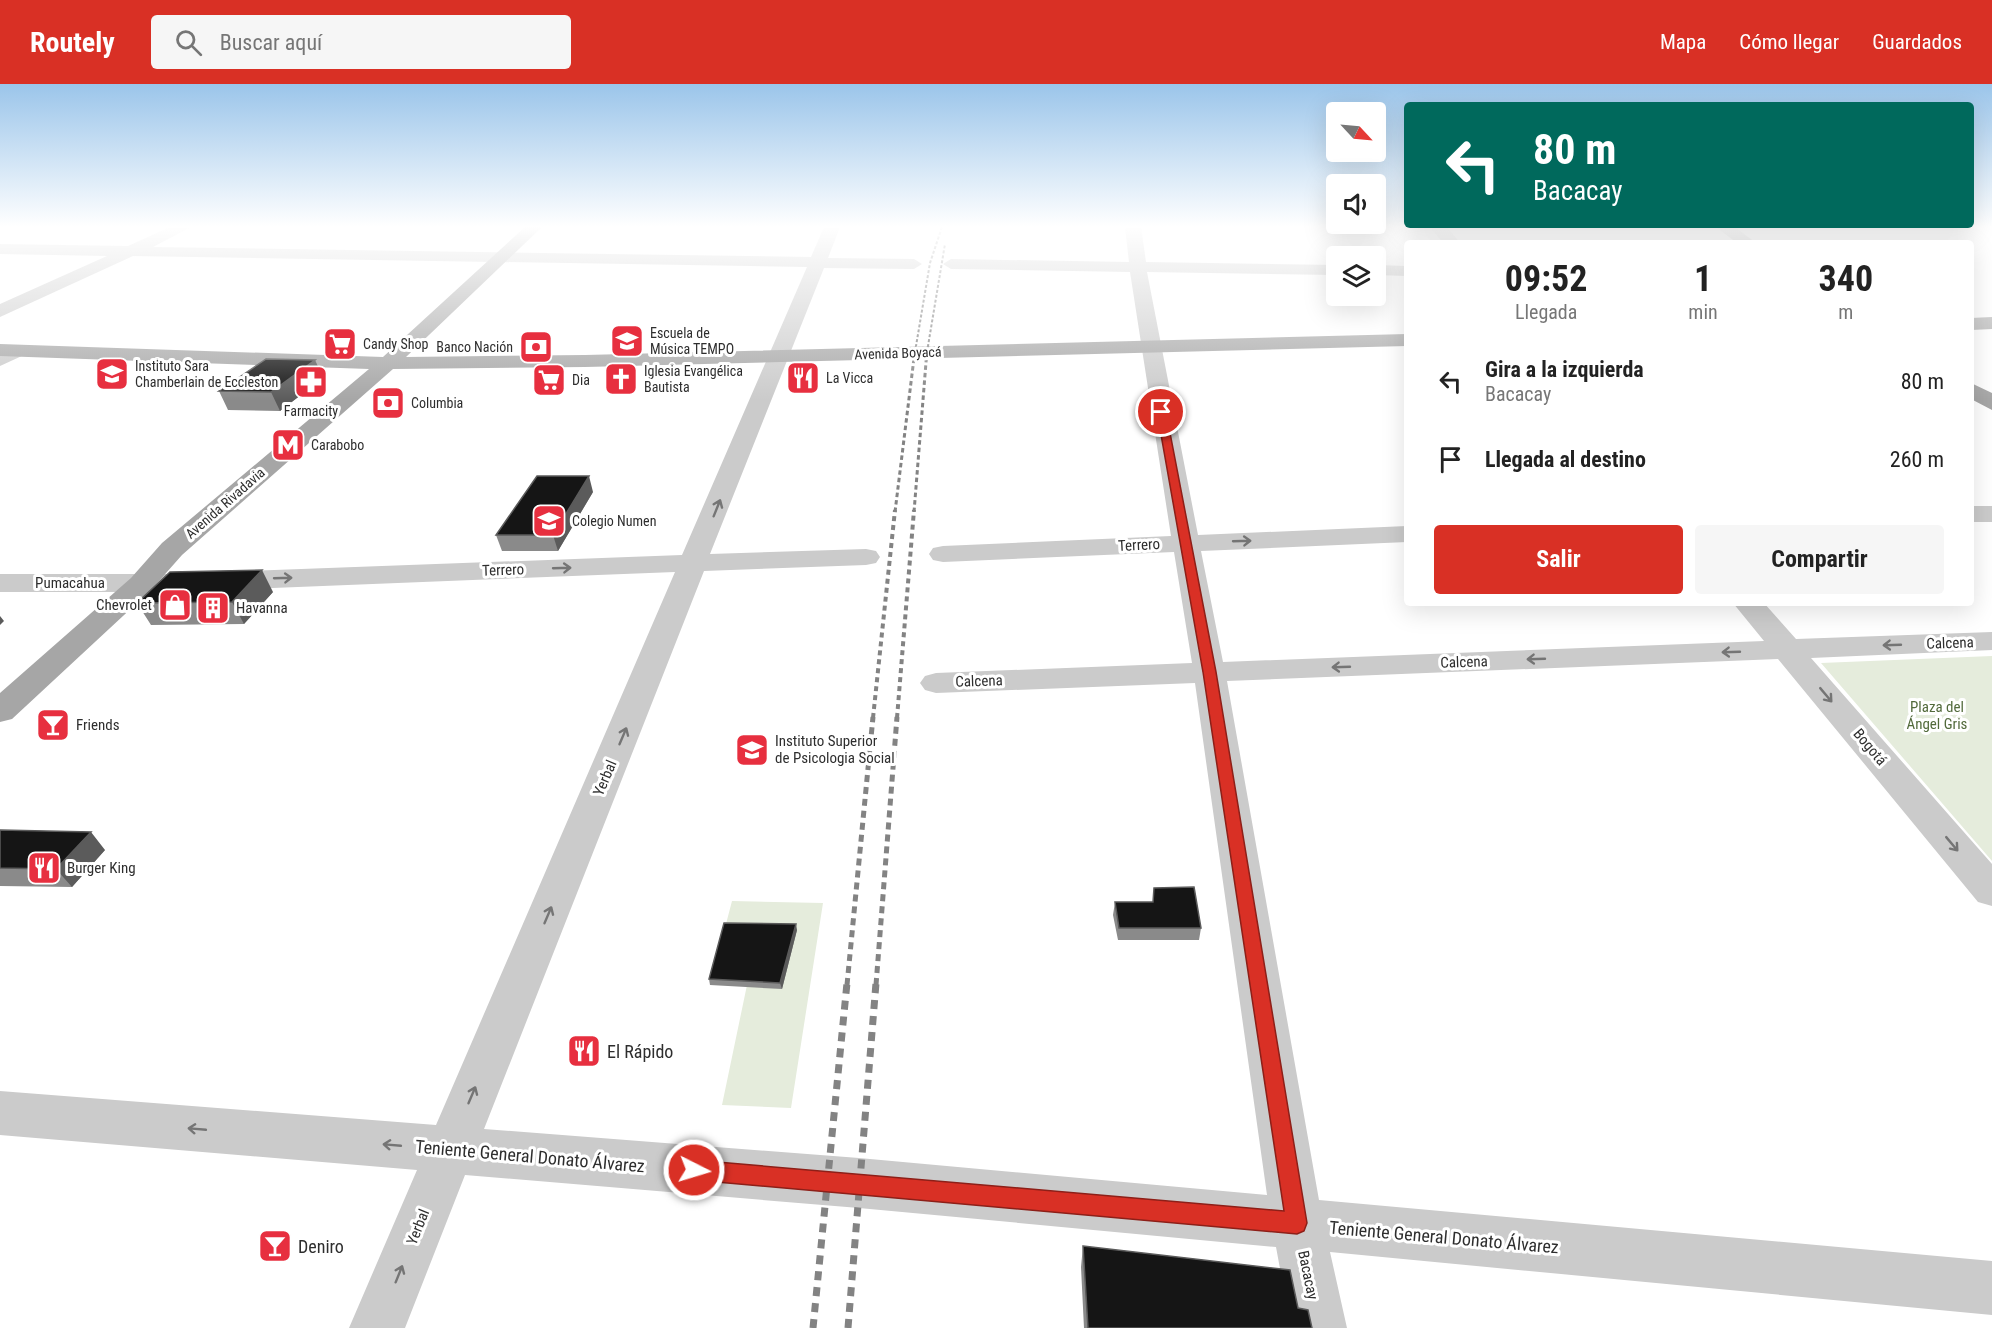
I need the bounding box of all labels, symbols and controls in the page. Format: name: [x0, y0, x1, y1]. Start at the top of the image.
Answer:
search box: [151, 15, 571, 69]
text: Routely: [30, 26, 115, 59]
icon: search: [172, 26, 205, 59]
text: Buscar aquí: [220, 30, 322, 55]
text: Mapa: [1660, 30, 1706, 54]
text: Cómo llegar: [1739, 30, 1839, 54]
text: Guardados: [1872, 30, 1962, 54]
north arrow: [1326, 102, 1386, 162]
map controls: [1326, 102, 1386, 306]
text: 80 m: [1533, 125, 1616, 174]
icon: left: [1434, 126, 1512, 204]
button: sound: [1326, 174, 1386, 234]
text: Bacacay: [1533, 175, 1623, 207]
button: layers: [1326, 246, 1386, 306]
text: 09:52: [1505, 258, 1587, 300]
text: 1: [1694, 258, 1712, 300]
text: 340: [1819, 258, 1873, 300]
text: Llegada: [1515, 300, 1577, 324]
text: min: [1688, 300, 1718, 324]
text: m: [1838, 300, 1853, 324]
school or university icon: Escuela de Música TEMPO: [609, 323, 645, 359]
place label: Escuela de Música TEMPO: [650, 325, 734, 357]
supermarket icon: Candy Shop: [322, 326, 358, 362]
bank icon: Banco Nación: [518, 329, 554, 365]
place label: Candy Shop: [363, 336, 428, 352]
place label: Banco Nación: [436, 339, 513, 355]
street label: Avenida Boyacá: [854, 343, 942, 363]
school or university icon: Instituto Sara Chamberlain de Eccleston: [94, 356, 130, 392]
text: Gira a la izquierda: [1485, 357, 1644, 382]
place label: Instituto Sara Chamberlain de Eccleston: [135, 358, 278, 390]
restaurant icon: La Vicca: [785, 360, 821, 396]
church icon: Iglesia Evangélica Bautista: [603, 361, 639, 397]
supermarket icon: Dia: [531, 362, 567, 398]
place label: Iglesia Evangélica Bautista: [644, 363, 743, 395]
pharmacy icon: Farmacity: [293, 364, 329, 400]
icon: left: [1434, 365, 1467, 398]
text: 80 m: [1901, 369, 1944, 394]
place label: La Vicca: [826, 370, 873, 386]
place label: Dia: [572, 372, 590, 388]
text: Bacacay: [1485, 382, 1551, 406]
bank icon: Columbia: [370, 385, 406, 421]
pin: [1135, 386, 1186, 437]
place label: Columbia: [411, 395, 463, 411]
icon: arrive: [1144, 395, 1177, 428]
place label: Farmacity: [284, 403, 338, 419]
metro station icon: Carabobo: [270, 427, 306, 463]
place label: Carabobo: [311, 437, 364, 453]
icon: arrive: [1434, 443, 1467, 476]
text: Llegada al destino: [1485, 447, 1646, 472]
text: 260 m: [1890, 447, 1944, 472]
street label: Avenida Rivadavia: [182, 464, 268, 542]
one-way arrow: [712, 500, 723, 518]
school or university icon: Colegio Numen: [531, 503, 567, 539]
place label: Colegio Numen: [572, 513, 656, 529]
button: Salir: [1434, 525, 1683, 594]
button: Compartir: [1695, 525, 1944, 594]
street label: Terrero: [1118, 535, 1160, 555]
one-way arrow: [1232, 535, 1252, 546]
street label: Terrero: [482, 560, 524, 580]
one-way arrow: [552, 562, 571, 573]
one-way arrow: [273, 573, 293, 584]
street label: Pumacahua: [35, 574, 105, 592]
shop icon: Chevrolet: [157, 587, 193, 623]
building icon: Havanna: [195, 590, 231, 626]
place label: Chevrolet: [96, 596, 152, 614]
place label: Havanna: [236, 599, 288, 617]
street label: Calcena: [1926, 633, 1974, 653]
one-way arrow: [1882, 640, 1902, 651]
one-way arrow: [1721, 646, 1741, 657]
street label: Calcena: [1440, 652, 1488, 672]
one-way arrow: [1526, 654, 1546, 665]
one-way arrow: [1331, 661, 1351, 673]
street label: Calcena: [955, 671, 1003, 691]
one-way arrow: [1819, 687, 1833, 702]
park label: Plaza del Ángel Gris: [1907, 698, 1968, 733]
bar icon: Friends: [35, 707, 71, 743]
place label: Friends: [76, 716, 120, 734]
street label: Bogotá: [1850, 725, 1890, 769]
one-way arrow: [618, 727, 629, 745]
school or university icon: Instituto Superior de Psicologia Social: [734, 732, 770, 768]
place label: Instituto Superior de Psicologia Social: [775, 732, 895, 767]
street label: Yerbal: [589, 757, 621, 799]
one-way arrow: [1945, 836, 1959, 851]
restaurant icon: Burger King: [26, 850, 62, 886]
place label: Burger King: [67, 859, 136, 877]
one-way arrow: [542, 907, 554, 925]
restaurant icon: El Rápido: [566, 1033, 602, 1069]
place label: El Rápido: [607, 1041, 673, 1062]
one-way arrow: [467, 1087, 478, 1105]
one-way arrow: [188, 1123, 208, 1134]
street label: Teniente General Donato Álvarez: [414, 1135, 646, 1177]
position arrow: [662, 1138, 726, 1202]
one-way arrow: [382, 1139, 402, 1150]
street label: Yerbal: [403, 1206, 433, 1248]
street label: Teniente General Donato Álvarez: [1328, 1216, 1560, 1258]
bar icon: Deniro: [257, 1228, 293, 1264]
place label: Deniro: [298, 1236, 344, 1257]
street label: Bacacay: [1294, 1249, 1322, 1301]
one-way arrow: [394, 1265, 405, 1284]

